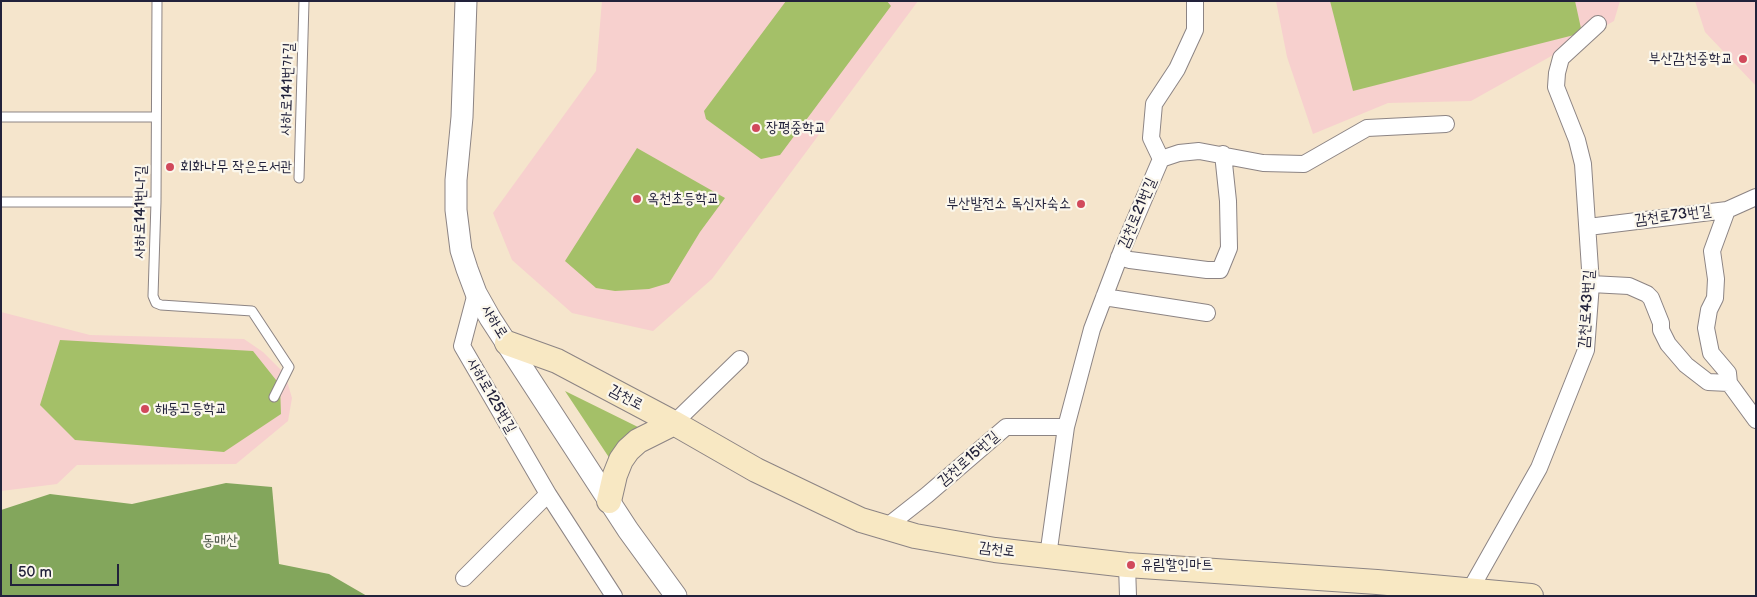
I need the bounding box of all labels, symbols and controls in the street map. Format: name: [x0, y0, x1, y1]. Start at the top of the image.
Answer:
street label: 사하로141번가길: [277, 42, 299, 136]
place label: 부산감천중학교: [1649, 50, 1733, 68]
marker: 부산감천중학교: [1737, 53, 1749, 65]
place label: 장평중학교: [766, 119, 826, 137]
marker: 장평중학교: [750, 122, 762, 134]
place label: 회화나무 작은도서관: [180, 158, 293, 176]
marker: 회화나무 작은도서관: [164, 161, 176, 173]
street label: 사하로141번나길: [131, 165, 151, 259]
street label: 감천로21번길: [1115, 175, 1161, 251]
place label: 옥천초등학교: [647, 190, 719, 208]
marker: 옥천초등학교: [631, 193, 643, 205]
place label: 부산발전소 독신자숙소: [946, 195, 1071, 213]
marker: 부산발전소 독신자숙소: [1075, 198, 1087, 210]
street label: 감천로73번길: [1634, 202, 1712, 230]
street label: 감천로43번길: [1575, 269, 1599, 349]
street label: 사하로: [477, 302, 511, 342]
street label: 사하로125번길: [462, 355, 520, 437]
street label: 감천로: [606, 382, 646, 414]
place label: 해동고등학교: [155, 400, 227, 418]
marker: 해동고등학교: [139, 403, 151, 415]
street label: 감천로15번길: [935, 428, 1003, 490]
park label: 동매산: [202, 532, 238, 550]
street label: 감천로: [978, 539, 1016, 561]
scale bar: [12, 554, 121, 586]
place label: 유림할인마트: [1141, 556, 1213, 574]
marker: 유림할인마트: [1125, 559, 1137, 571]
text: 50 m: [18, 563, 52, 582]

